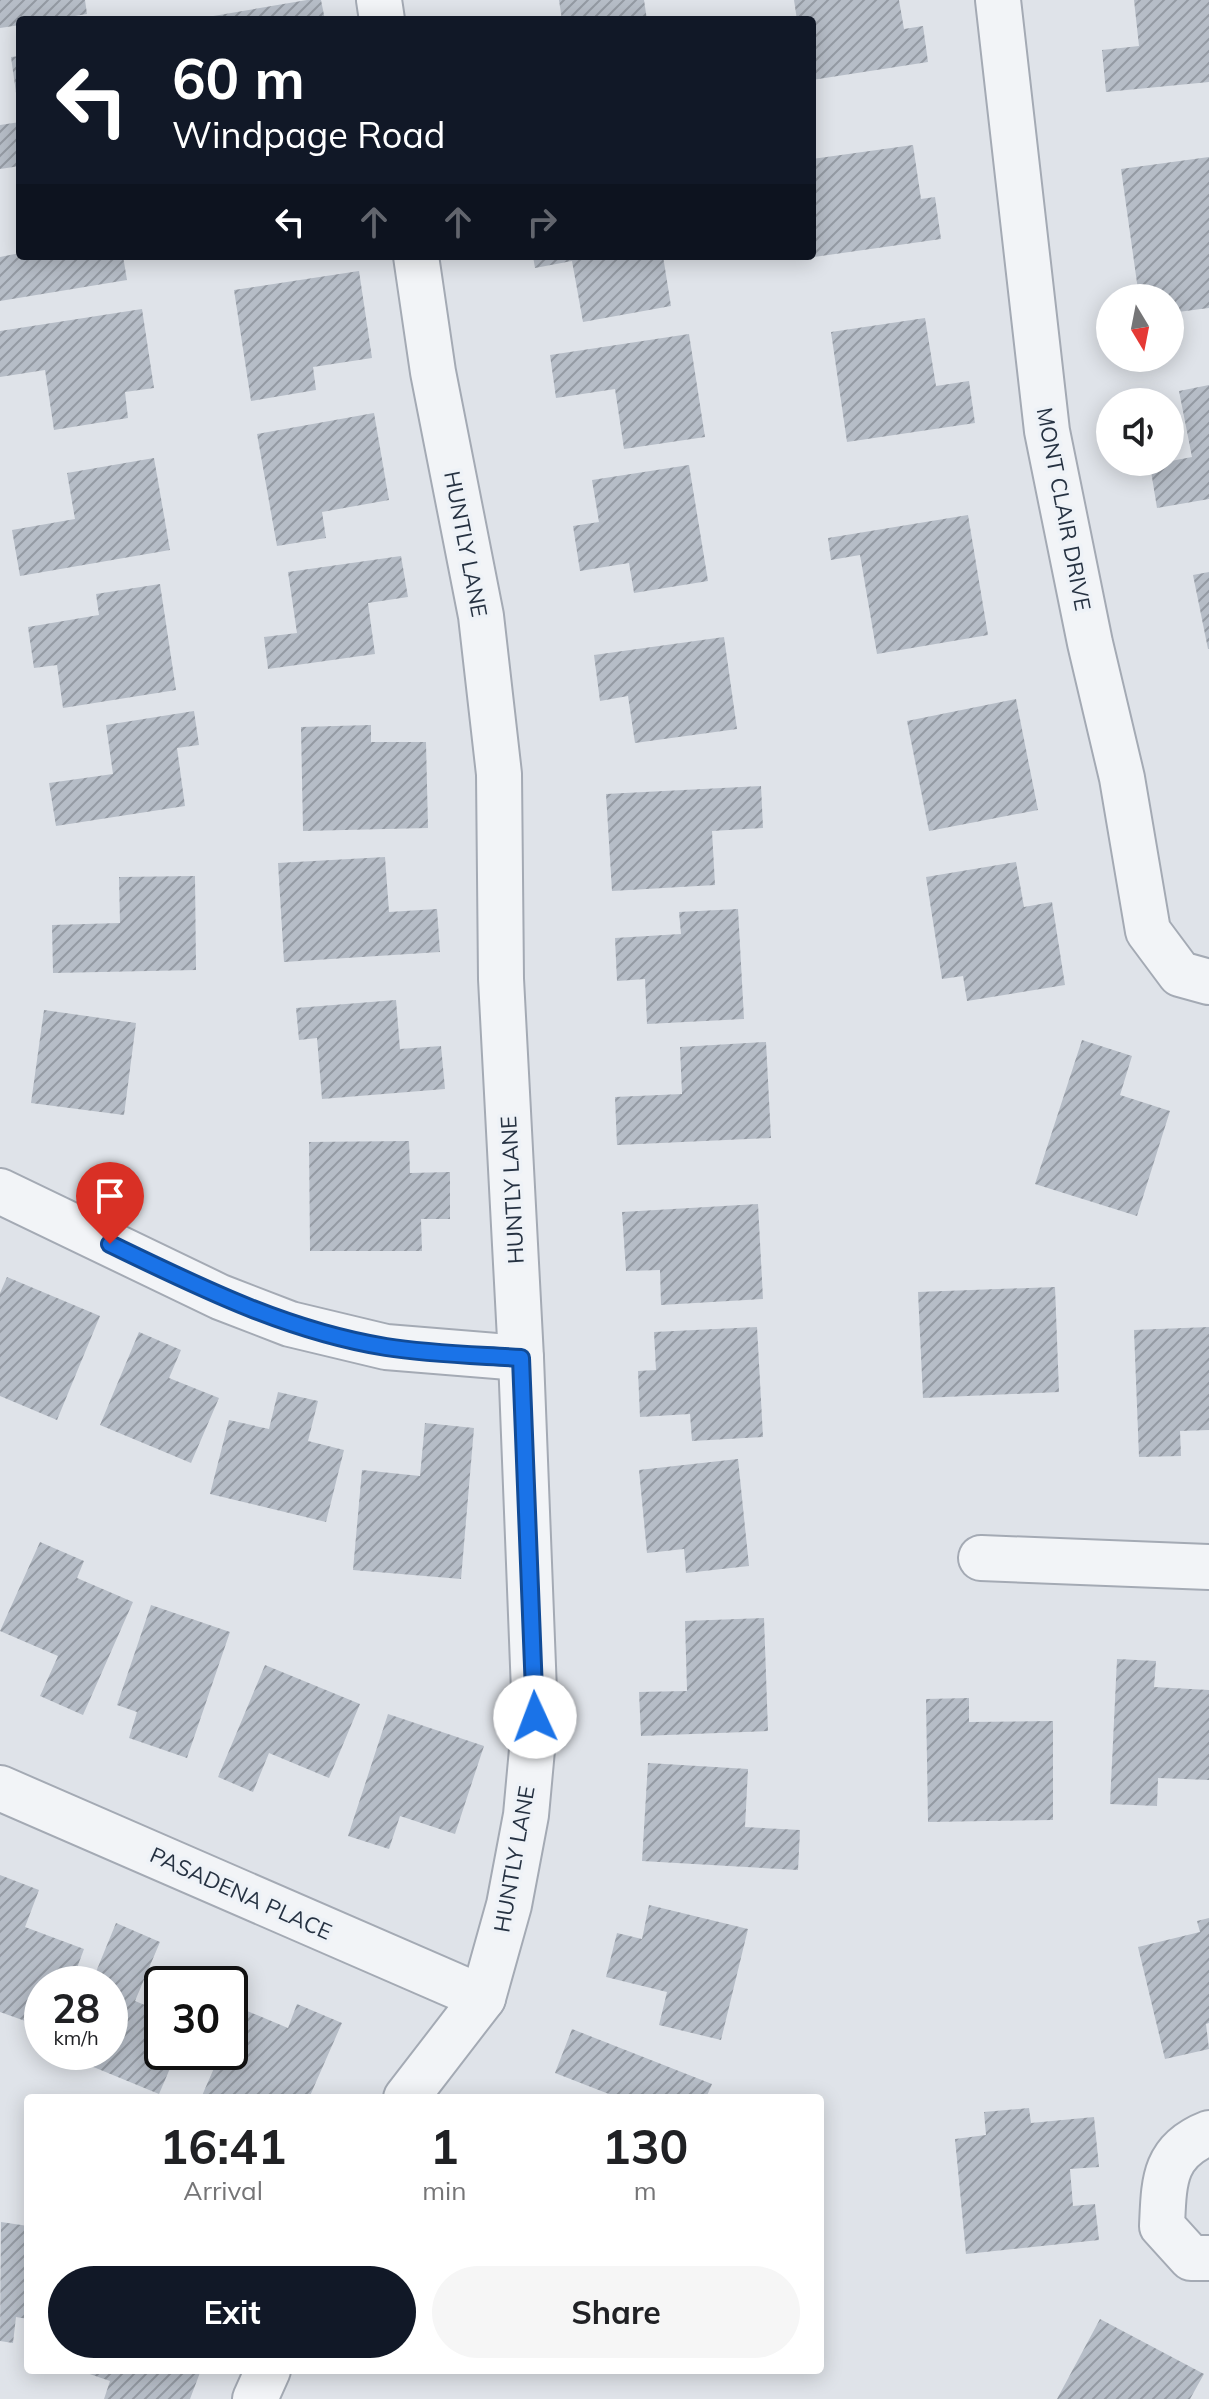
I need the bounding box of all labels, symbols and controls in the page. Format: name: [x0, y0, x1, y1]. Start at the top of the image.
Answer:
text: 60 m: [172, 43, 305, 113]
icon: left: [40, 48, 144, 152]
text: Windpage Road: [172, 112, 445, 157]
icon: left: [268, 200, 312, 244]
icon: ahead: [352, 200, 396, 244]
icon: ahead: [436, 200, 480, 244]
icon: right: [520, 200, 564, 244]
north arrow: [1096, 284, 1184, 372]
map controls: [1096, 284, 1184, 476]
button: sound: [1096, 388, 1184, 476]
street label: MONT CLAIR DRIVE: [1031, 405, 1097, 613]
street label: HUNTLY LANE: [438, 469, 494, 619]
street label: HUNTLY LANE: [494, 1115, 530, 1265]
pin: [76, 1162, 144, 1244]
icon: arrive: [88, 1174, 132, 1218]
position arrow: [493, 1675, 577, 1759]
street label: HUNTLY LANE: [487, 1784, 541, 1934]
street label: PASADENA PLACE: [146, 1840, 336, 1946]
speed limit sign: 30: [144, 1966, 248, 2070]
text: 28: [52, 1983, 100, 2033]
text: km/h: [53, 2025, 99, 2050]
text: 16:41: [160, 2116, 287, 2176]
text: 1: [430, 2116, 459, 2176]
text: 130: [602, 2116, 688, 2176]
text: Arrival: [183, 2174, 263, 2207]
text: min: [422, 2174, 466, 2207]
text: m: [634, 2174, 657, 2207]
button: Exit: [48, 2266, 416, 2358]
button: Share: [432, 2266, 800, 2358]

